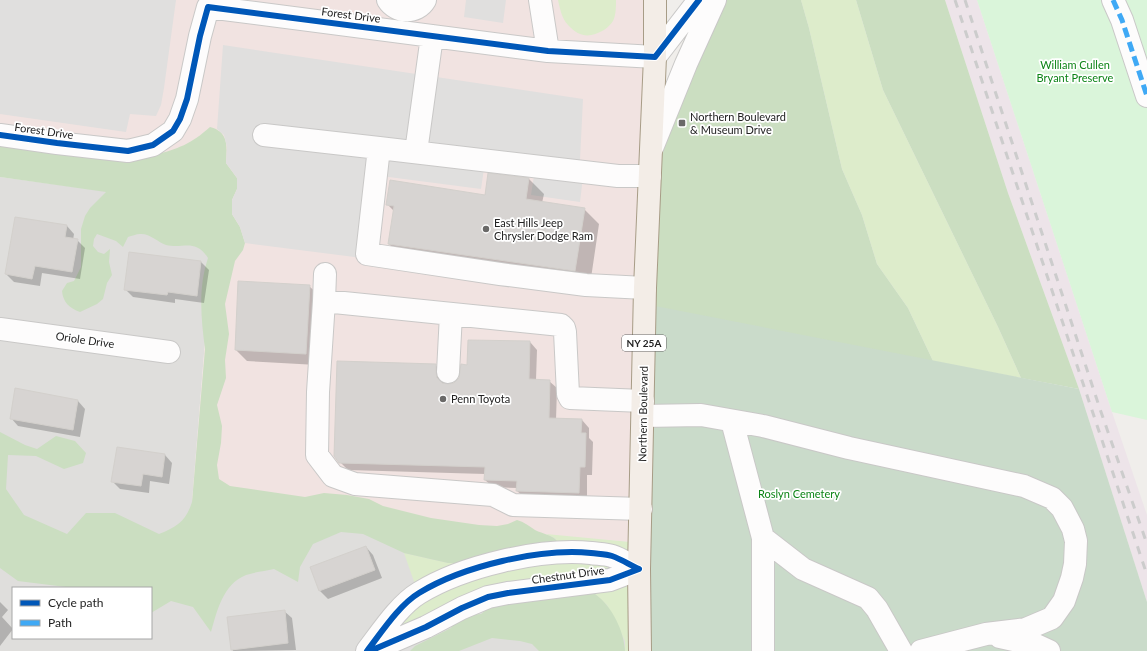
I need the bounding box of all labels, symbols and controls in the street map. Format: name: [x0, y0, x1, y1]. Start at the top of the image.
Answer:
street label: Forest Drive: [321, 4, 381, 25]
park label: William Cullen Bryant Preserve: [1037, 58, 1114, 84]
place label: Northern Boulevard & Museum Drive: [690, 110, 786, 136]
marker: Northern Boulevard & Museum Drive: [677, 118, 687, 128]
street label: Forest Drive: [14, 120, 75, 141]
place label: East Hills Jeep Chrysler Dodge Ram: [494, 216, 593, 242]
marker: East Hills Jeep Chrysler Dodge Ram: [481, 224, 491, 234]
street label: Oriole Drive: [55, 329, 115, 350]
road number: NY 25A: [622, 335, 666, 351]
street label: Northern Boulevard: [635, 366, 650, 462]
place label: Penn Toyota: [451, 392, 510, 405]
marker: Penn Toyota: [438, 394, 448, 404]
park label: Roslyn Cemetery: [758, 487, 840, 500]
street label: Chestnut Drive: [531, 563, 605, 586]
legend: [12, 587, 152, 639]
text: Cycle path: [48, 595, 103, 610]
text: Path: [48, 615, 72, 630]

